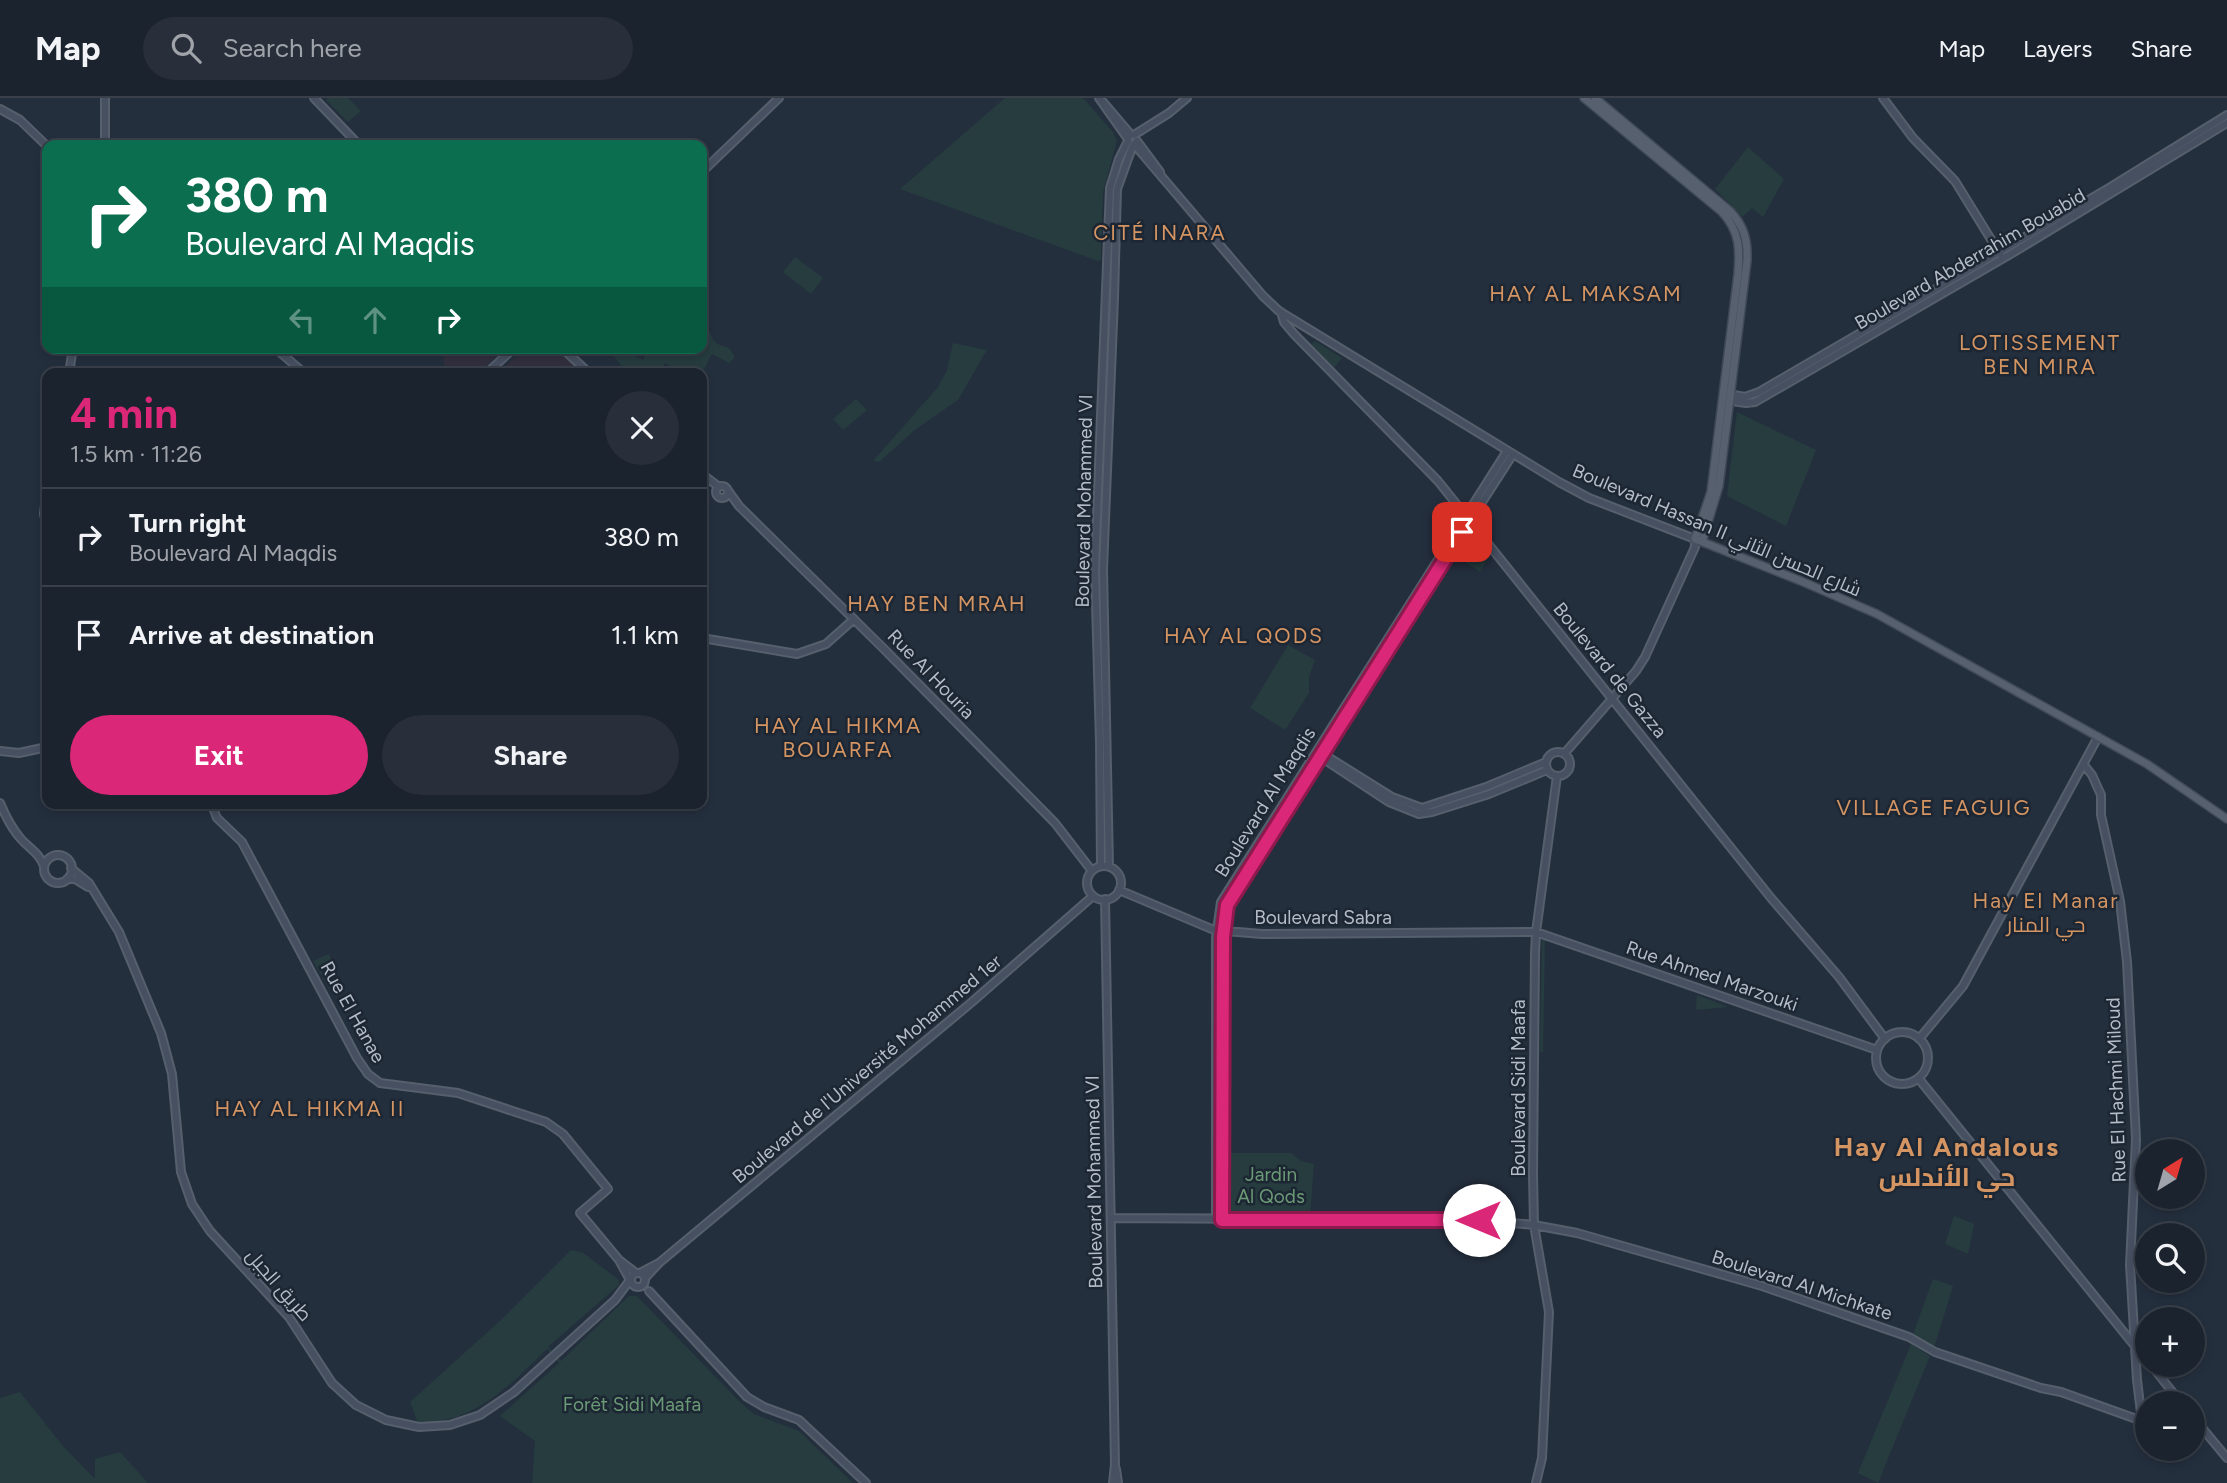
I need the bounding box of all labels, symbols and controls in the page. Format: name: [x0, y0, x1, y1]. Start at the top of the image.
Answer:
search box: [143, 17, 633, 80]
text: Map: [35, 29, 101, 68]
icon: search: [167, 29, 205, 67]
text: Search here: [223, 32, 362, 64]
text: Map: [1938, 34, 1985, 63]
text: Layers: [2023, 34, 2092, 63]
text: Share: [2130, 34, 2192, 63]
text: 380 m: [185, 165, 328, 224]
icon: right: [70, 168, 161, 259]
street label: Boulevard Abderrahim Bouabid: [1851, 183, 2089, 335]
district label: CITÉ INARA: [1093, 220, 1227, 245]
text: Boulevard Al Maqdis: [185, 225, 475, 263]
district label: HAY AL MAKSAM: [1489, 281, 1683, 306]
icon: left: [283, 301, 321, 339]
icon: ahead: [356, 301, 394, 339]
icon: right: [429, 301, 467, 339]
district label: LOTISSEMENT BEN MIRA: [1959, 330, 2121, 379]
text: 4 min: [70, 388, 178, 439]
button: close: [605, 391, 679, 465]
street label: Boulevard Mohammed VI: [1071, 394, 1097, 608]
text: 1.5 km · 11:26: [70, 440, 202, 468]
street label: Boulevard Hassan II شارع الحسن الثاني: [1568, 459, 1865, 604]
pin: [1432, 502, 1492, 562]
text: Turn right: [129, 507, 246, 539]
icon: arrive: [1443, 513, 1481, 551]
icon: right: [70, 518, 108, 556]
text: 380 m: [604, 521, 679, 553]
text: Boulevard Al Maqdis: [129, 539, 337, 567]
district label: HAY BEN MRAH: [847, 591, 1027, 616]
street label: Boulevard de Gazza: [1548, 598, 1672, 742]
icon: arrive: [70, 616, 108, 654]
text: Arrive at destination: [129, 619, 374, 651]
text: 1.1 km: [611, 619, 679, 651]
district label: HAY AL QODS: [1164, 623, 1324, 648]
street label: Rue Al Houria: [883, 624, 979, 724]
district label: HAY AL HIKMA BOUARFA: [754, 713, 922, 762]
button: Exit: [70, 715, 368, 795]
button: Share: [382, 715, 679, 795]
street label: Boulevard Al Maqdis: [1210, 723, 1320, 881]
district label: VILLAGE FAGUIG: [1837, 795, 2031, 820]
district label: Hay El Manar حي المنار: [1973, 888, 2119, 941]
street label: Boulevard Sabra: [1254, 906, 1392, 929]
street label: Rue Ahmed Marzouki: [1623, 936, 1801, 1016]
street label: Boulevard de l'Université Mohammed 1er: [728, 949, 1007, 1188]
street label: Rue El Hanae: [316, 957, 390, 1067]
street label: Rue El Hachmi Miloud: [2101, 997, 2131, 1183]
street label: Boulevard Sidi Maafa: [1507, 999, 1530, 1177]
street label: Boulevard Mohammed VI: [1081, 1075, 1107, 1289]
district label: HAY AL HIKMA II: [215, 1096, 405, 1121]
district label: Hay Al Andalous حي الأندلس: [1834, 1131, 2060, 1198]
north arrow: [2135, 1139, 2205, 1209]
map controls: [2135, 1139, 2205, 1461]
park label: Jardin Al Qods: [1237, 1163, 1305, 1208]
position arrow: [1442, 1183, 1516, 1257]
button: search: [2135, 1223, 2205, 1293]
street label: طريق الجبل: [240, 1244, 317, 1327]
street label: Boulevard Al Michkate: [1709, 1245, 1895, 1325]
button: +: [2135, 1307, 2205, 1377]
button: −: [2135, 1391, 2205, 1461]
park label: Forêt Sidi Maafa: [563, 1393, 701, 1416]

